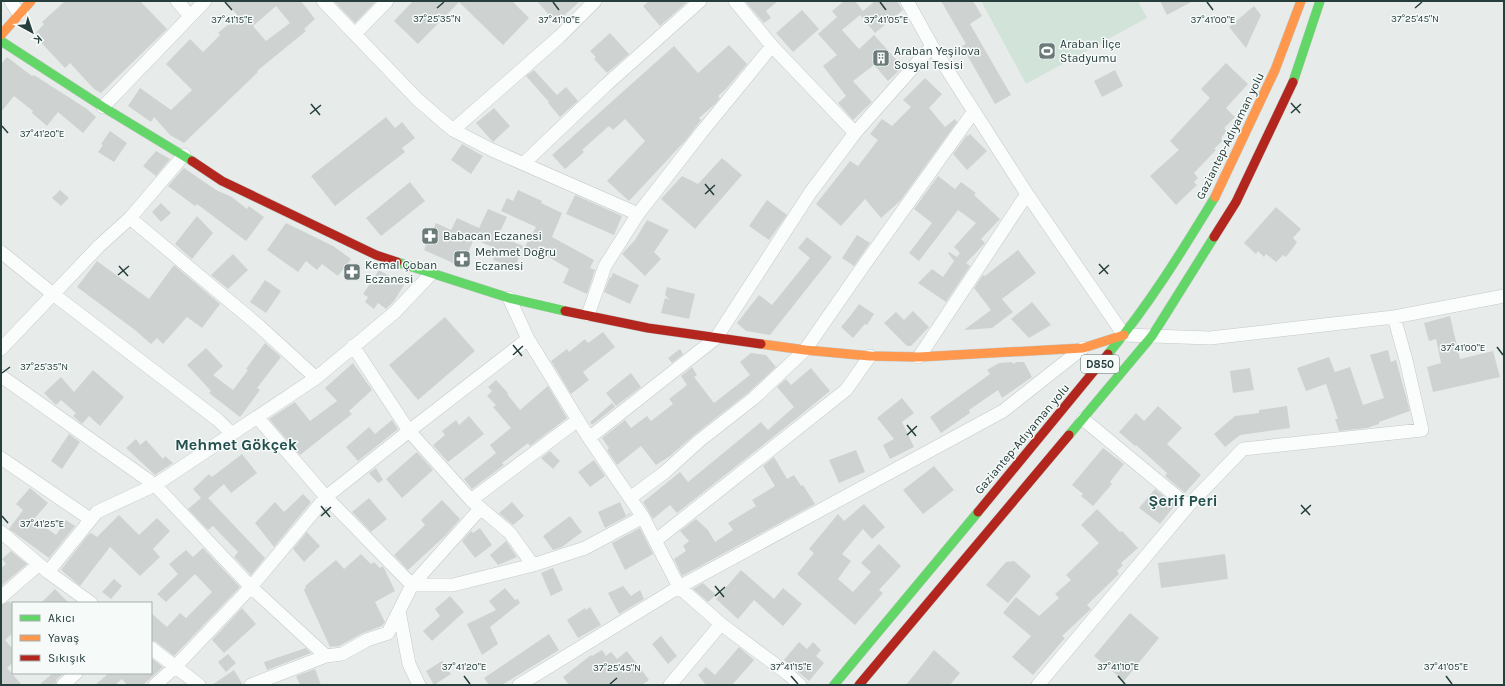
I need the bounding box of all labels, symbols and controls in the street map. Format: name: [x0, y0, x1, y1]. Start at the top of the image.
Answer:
north arrow: [12, 12, 52, 52]
text: 37°25'35"N: [413, 13, 461, 25]
text: 37°25'45"N: [1391, 13, 1439, 25]
text: 37°41'15"E: [211, 14, 253, 26]
text: 37°41'10"E: [538, 14, 580, 26]
text: 37°41'05"E: [864, 14, 908, 26]
text: 37°41'00"E: [1191, 14, 1235, 26]
text: K: [31, 32, 45, 47]
place label: Araban İlçe Stadyumu: [1060, 37, 1121, 65]
sports icon: Araban İlçe Stadyumu: [1037, 41, 1057, 61]
place label: Araban Yeşilova Sosyal Tesisi: [894, 44, 980, 72]
building icon: Araban Yeşilova Sosyal Tesisi: [871, 48, 891, 68]
street label: Gaziantep-Adıyaman yolu: [1193, 70, 1267, 202]
text: 37°41'20"E: [20, 128, 64, 140]
pharmacy icon: Babacan Eczanesi: [420, 226, 440, 246]
place label: Babacan Eczanesi: [443, 229, 542, 243]
place label: Mehmet Doğru Eczanesi: [475, 245, 556, 273]
pharmacy icon: Mehmet Doğru Eczanesi: [452, 249, 472, 269]
place label: Kemal Çoban Eczanesi: [365, 258, 437, 286]
pharmacy icon: Kemal Çoban Eczanesi: [342, 262, 362, 282]
text: 37°41'00"E: [1441, 342, 1485, 354]
road number: D850: [1081, 355, 1119, 373]
text: 37°25'35"N: [20, 361, 68, 373]
street label: Gaziantep-Adıyaman yolu: [972, 381, 1072, 497]
district label: Mehmet Gökçek: [175, 435, 298, 454]
district label: Şerif Peri: [1148, 491, 1218, 510]
text: 37°41'25"E: [20, 518, 64, 530]
legend: [12, 602, 152, 674]
text: Akıcı: [48, 611, 75, 625]
text: Yavaş: [48, 631, 79, 645]
text: Sıkışık: [48, 651, 86, 665]
text: 37°41'20"E: [442, 661, 486, 673]
text: 37°41'15"E: [770, 661, 812, 673]
text: 37°41'10"E: [1097, 661, 1139, 673]
text: 37°41'05"E: [1424, 661, 1468, 673]
text: 37°25'45"N: [593, 662, 641, 674]

